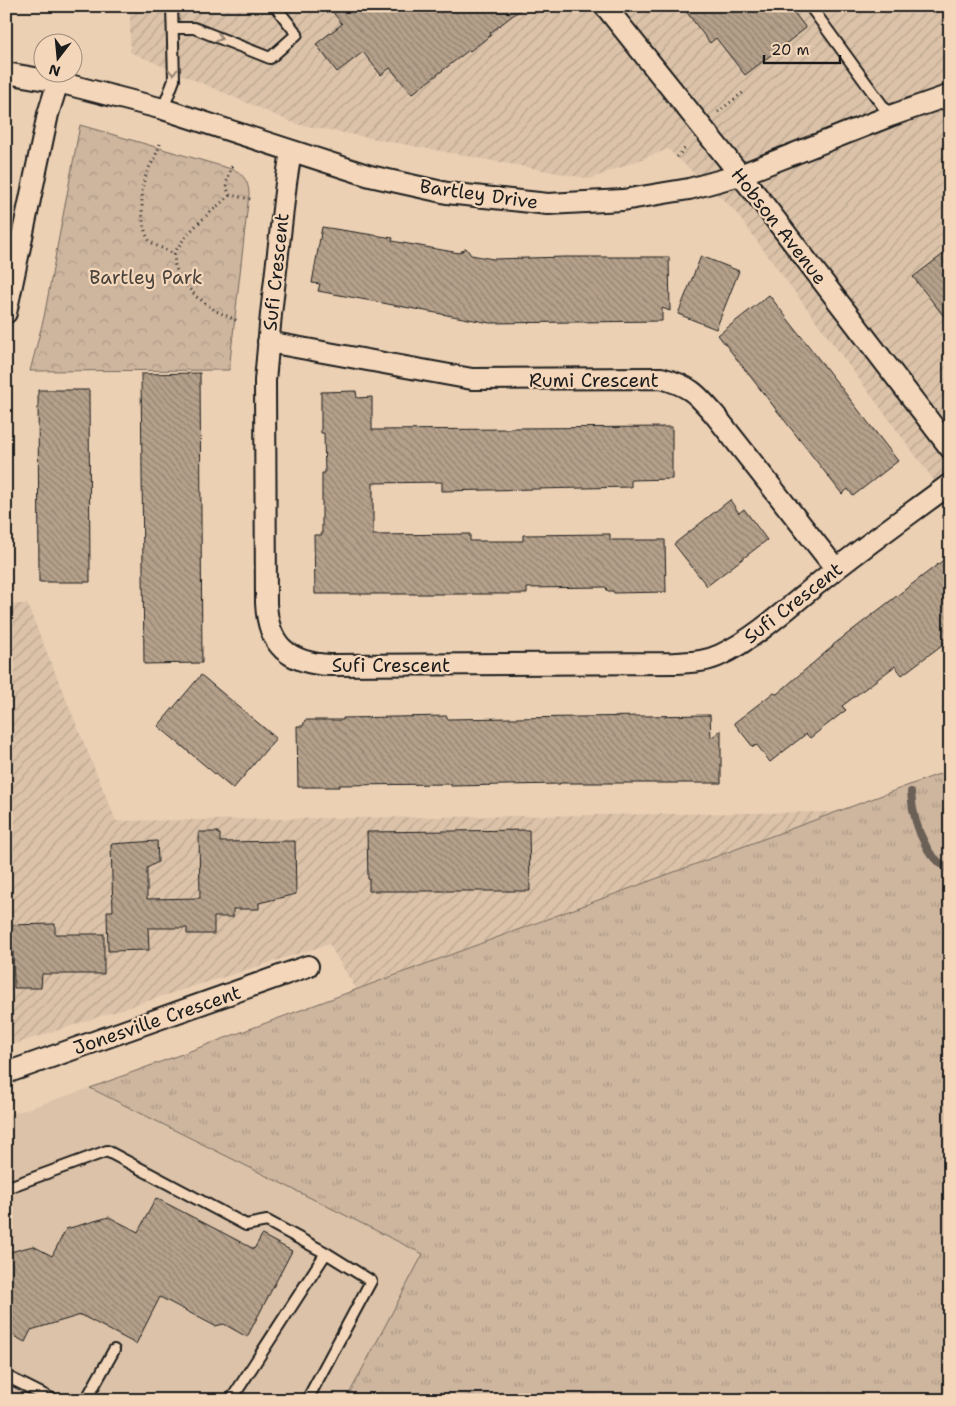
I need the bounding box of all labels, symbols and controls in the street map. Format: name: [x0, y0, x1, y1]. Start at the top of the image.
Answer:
north arrow: [32, 32, 82, 82]
one-way arrow: [215, 32, 223, 42]
scale bar: [764, 32, 840, 64]
text: 20 m: [771, 40, 810, 60]
text: N: [47, 60, 62, 81]
one-way arrow: [168, 69, 178, 77]
street label: Hobson Avenue: [726, 162, 832, 290]
street label: Bartley Drive: [418, 173, 540, 215]
street label: Sufi Crescent: [257, 212, 295, 332]
park label: Bartley Park: [89, 265, 203, 290]
street label: Rumi Crescent: [529, 368, 659, 393]
street label: Sufi Crescent: [739, 557, 847, 649]
street label: Sufi Crescent: [332, 653, 450, 678]
street label: Jonesville Crescent: [70, 980, 244, 1060]

